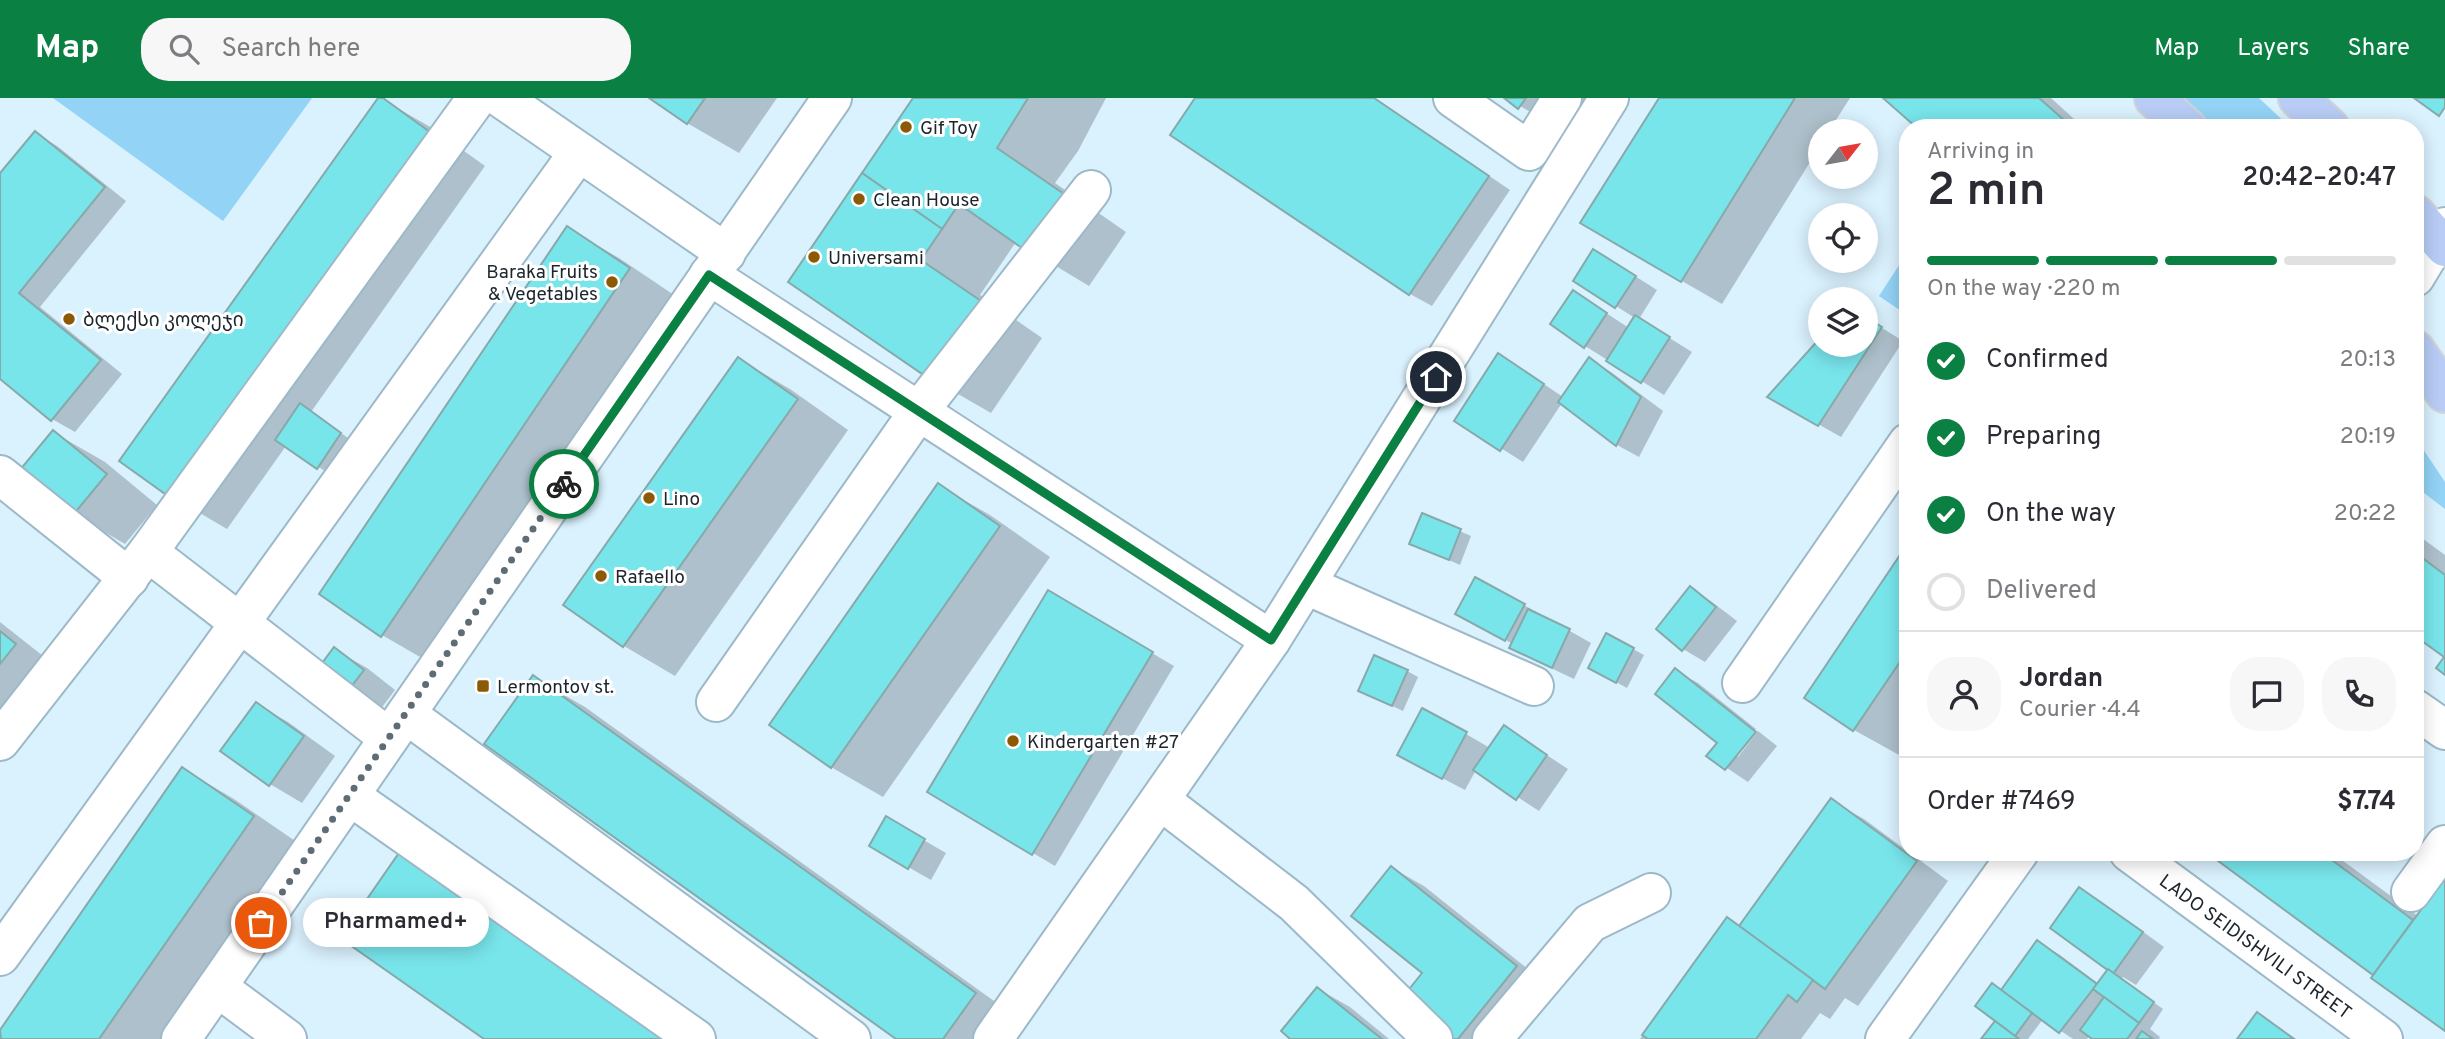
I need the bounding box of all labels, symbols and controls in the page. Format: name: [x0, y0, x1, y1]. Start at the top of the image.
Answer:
search box: [141, 18, 631, 81]
text: Map: [35, 28, 99, 70]
icon: search: [165, 30, 203, 68]
text: Search here: [221, 33, 360, 66]
text: Map: [2154, 34, 2199, 64]
text: Layers: [2237, 34, 2309, 64]
text: Share: [2347, 34, 2410, 64]
place label: Gif Toy: [920, 117, 978, 141]
marker: Gif Toy: [898, 119, 914, 135]
north arrow: [1808, 119, 1878, 189]
map controls: [1808, 119, 1878, 357]
text: Arriving in: [1927, 138, 2034, 167]
text: 20:42–20:47: [2242, 162, 2396, 195]
text: 2 min: [1927, 163, 2046, 222]
place label: Clean House: [873, 189, 979, 213]
marker: Clean House: [851, 191, 867, 207]
button: locate: [1808, 203, 1878, 273]
place label: Universami: [828, 247, 924, 271]
marker: Universami: [806, 249, 822, 265]
place label: Baraka Fruits & Vegetables: [486, 261, 598, 307]
marker: Baraka Fruits & Vegetables: [604, 274, 620, 290]
text: On the way · 220 m: [1927, 275, 2121, 304]
button: layers: [1808, 287, 1878, 357]
place label: ბლექსი კოლეჯი: [83, 309, 244, 333]
marker: ბლექსი კოლეჯი: [61, 311, 77, 327]
icon: check: [1927, 342, 1965, 380]
text: Confirmed: [1986, 344, 2109, 377]
text: 20:13: [2340, 346, 2396, 375]
pin: [1406, 347, 1466, 407]
icon: home: [1417, 358, 1455, 396]
icon: check: [1927, 419, 1965, 457]
text: Preparing: [1986, 421, 2101, 454]
text: 20:19: [2340, 423, 2396, 452]
courier: [529, 449, 599, 519]
icon: bike: [545, 465, 583, 503]
place label: Lino: [663, 488, 700, 512]
marker: Lino: [641, 490, 657, 506]
icon: check: [1927, 496, 1965, 534]
text: On the way: [1986, 498, 2116, 531]
text: 20:22: [2334, 500, 2396, 529]
place label: Rafaello: [615, 566, 685, 590]
marker: Rafaello: [593, 568, 609, 584]
text: Delivered: [1986, 575, 2097, 608]
button: person: [1927, 657, 2001, 731]
button: chat: [2230, 657, 2304, 731]
button: phone: [2322, 657, 2396, 731]
text: Jordan: [2019, 663, 2103, 696]
place label: Lermontov st.: [497, 676, 614, 700]
marker: Lermontov st.: [475, 678, 491, 694]
text: Courier · 4.4: [2019, 696, 2141, 725]
place label: Kindergarten #27: [1027, 731, 1179, 755]
marker: Kindergarten #27: [1005, 733, 1021, 749]
text: Order #7469: [1927, 786, 2076, 819]
text: $7.74: [2337, 786, 2396, 819]
street label: LADO SEIDISHVILI STREET: [2154, 870, 2356, 1026]
pin: [231, 893, 291, 953]
callout: Pharmamed+: [303, 898, 488, 948]
icon: bag: [242, 904, 280, 942]
text: Pharmamed+: [324, 908, 468, 937]

